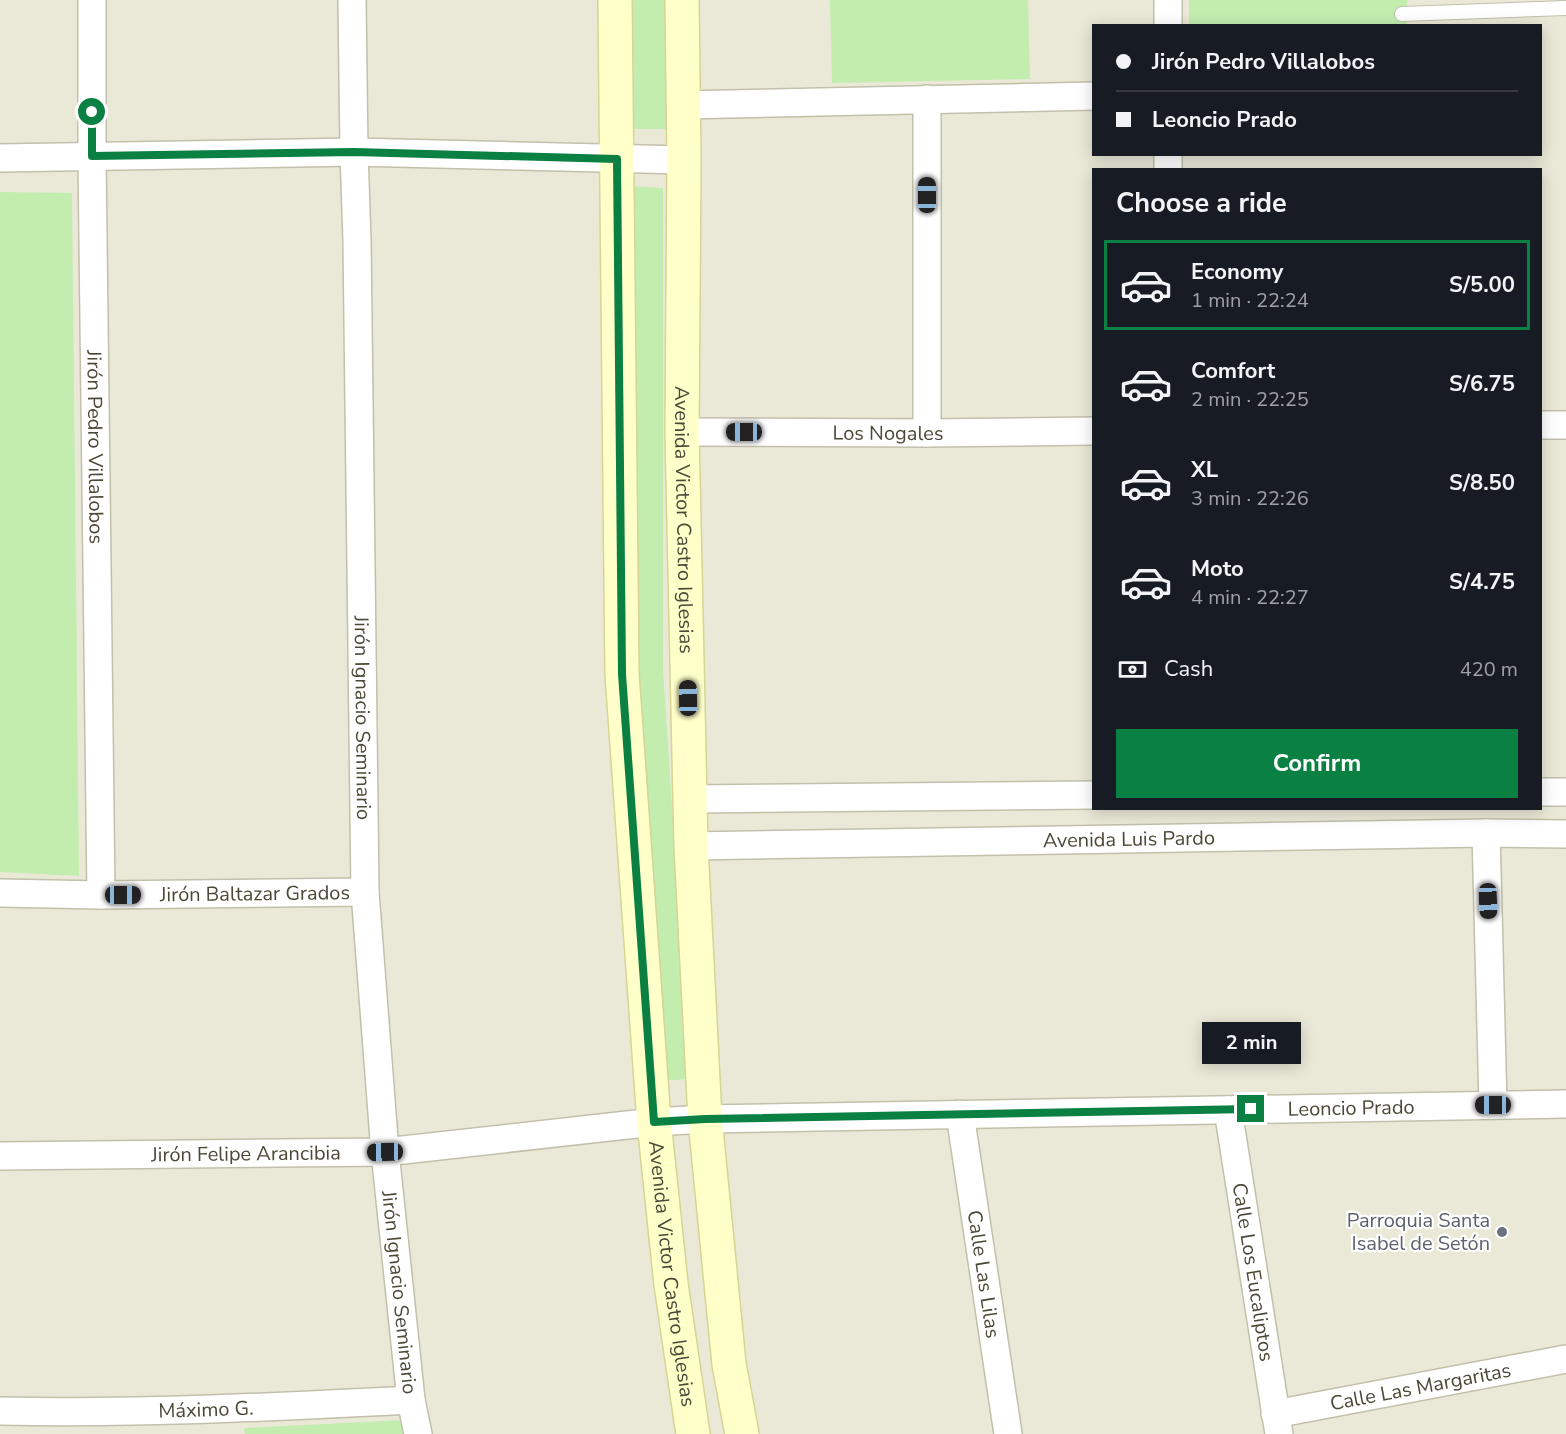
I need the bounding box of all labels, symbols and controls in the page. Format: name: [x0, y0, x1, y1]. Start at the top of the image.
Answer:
text: Jirón Pedro Villalobos: [1152, 47, 1375, 77]
route start: [78, 98, 105, 125]
text: Leoncio Prado: [1152, 105, 1297, 135]
car: [918, 177, 936, 213]
text: Choose a ride: [1116, 185, 1287, 222]
text: Economy: [1191, 257, 1283, 287]
icon: car: [1119, 258, 1173, 312]
text: S/5.00: [1449, 270, 1515, 300]
text: 1 min · 22:24: [1191, 287, 1309, 314]
street label: Jirón Pedro Villalobos: [80, 349, 110, 544]
text: Comfort: [1191, 356, 1275, 386]
icon: car: [1119, 357, 1173, 411]
text: S/6.75: [1449, 369, 1515, 399]
street label: Avenida Victor Castro Iglesias: [668, 386, 700, 654]
text: 2 min · 22:25: [1191, 386, 1309, 413]
street label: Los Nogales: [832, 420, 944, 447]
car: [726, 423, 762, 441]
text: XL: [1191, 455, 1218, 485]
icon: car: [1119, 456, 1173, 510]
text: S/8.50: [1449, 468, 1515, 498]
text: 3 min · 22:26: [1191, 485, 1309, 512]
text: Moto: [1191, 554, 1244, 584]
icon: car: [1119, 555, 1173, 609]
text: S/4.75: [1449, 567, 1515, 597]
text: 4 min · 22:27: [1191, 584, 1309, 611]
street label: Jirón Ignacio Seminario: [348, 615, 377, 820]
icon: cash: [1116, 653, 1149, 686]
text: Cash: [1164, 654, 1213, 684]
text: 420 m: [1460, 656, 1518, 683]
car: [679, 680, 697, 716]
button: Confirm: [1116, 729, 1518, 798]
street label: Avenida Luis Pardo: [1043, 824, 1215, 854]
street label: Jirón Baltazar Grados: [159, 879, 350, 908]
car: [1478, 883, 1498, 919]
car: [105, 886, 141, 904]
callout: 2 min: [1202, 1022, 1300, 1064]
text: 2 min: [1226, 1029, 1277, 1056]
street label: Leoncio Prado: [1287, 1094, 1415, 1123]
route end: [1237, 1095, 1264, 1122]
car: [1475, 1096, 1511, 1114]
street label: Jirón Felipe Arancibia: [150, 1139, 341, 1168]
street label: Avenida Victor Castro Iglesias: [642, 1139, 702, 1409]
car: [367, 1143, 403, 1161]
street label: Calle Los Eucaliptos: [1226, 1181, 1280, 1363]
street label: Jirón Ignacio Seminario: [375, 1188, 423, 1395]
place label: Parroquia Santa Isabel de Setón: [1347, 1207, 1490, 1257]
street label: Calle Las Lilas: [961, 1208, 1006, 1340]
marker: Parroquia Santa Isabel de Setón: [1495, 1225, 1509, 1239]
street label: Calle Las Margaritas: [1328, 1357, 1513, 1417]
street label: Máximo G.: [158, 1394, 254, 1425]

